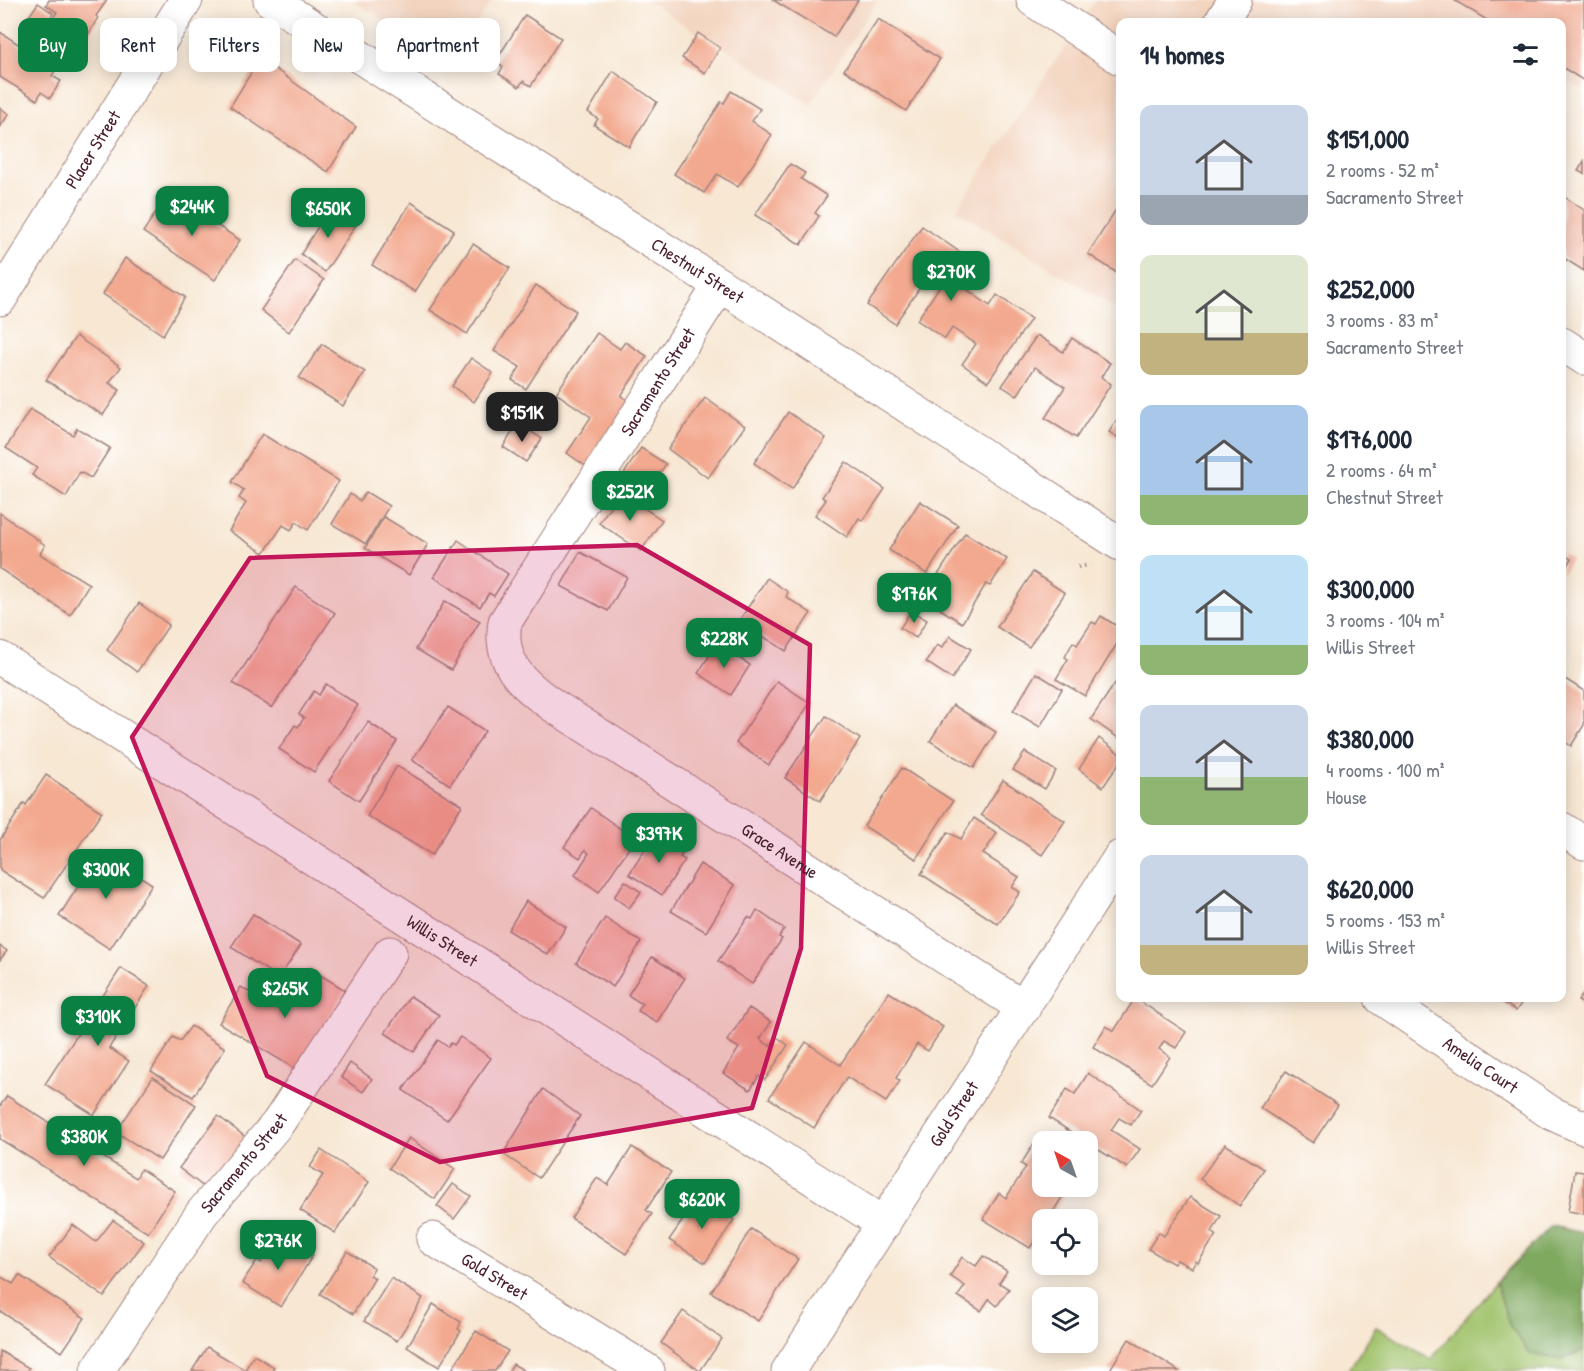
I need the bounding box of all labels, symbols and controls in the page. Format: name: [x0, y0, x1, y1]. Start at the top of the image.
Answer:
chip: Buy: [18, 18, 88, 72]
chip: Rent: [100, 18, 177, 72]
chip: Filters: [189, 18, 280, 72]
chip: New: [292, 18, 364, 72]
chip: Apartment: [376, 18, 500, 72]
text: 14 homes: [1140, 37, 1225, 72]
icon: filters: [1509, 38, 1542, 71]
street label: Placer Street: [59, 105, 127, 193]
text: $151,000: [1326, 121, 1409, 156]
icon: home: [1188, 129, 1260, 201]
text: 2 rooms · 52 m²: [1326, 156, 1439, 183]
text: Sacramento Street: [1326, 183, 1463, 210]
pin: $244K: [150, 186, 234, 237]
pin: $650K: [286, 188, 370, 239]
text: $244K: [170, 192, 214, 219]
text: $650K: [305, 194, 351, 221]
street label: Chestnut Street: [647, 232, 750, 310]
pin: $270K: [909, 251, 993, 302]
text: $270K: [927, 257, 975, 284]
text: $252,000: [1326, 271, 1415, 306]
icon: home: [1188, 279, 1260, 351]
text: 3 rooms · 83 m²: [1326, 306, 1438, 333]
street label: Sacramento Street: [614, 322, 701, 441]
text: Sacramento Street: [1326, 333, 1463, 360]
pin: $151K: [480, 392, 564, 443]
text: $151K: [500, 398, 544, 425]
text: $176,000: [1326, 421, 1412, 456]
icon: home: [1188, 429, 1260, 501]
text: 2 rooms · 64 m²: [1326, 456, 1437, 483]
pin: $252K: [588, 471, 672, 522]
text: $252K: [606, 477, 654, 504]
text: Chestnut Street: [1326, 483, 1443, 510]
text: $300,000: [1326, 571, 1414, 606]
pin: $176K: [872, 573, 956, 624]
text: $176K: [891, 579, 937, 606]
icon: home: [1188, 579, 1260, 651]
text: 3 rooms · 104 m²: [1326, 606, 1444, 633]
pin: $228K: [682, 618, 766, 669]
text: $228K: [700, 624, 748, 651]
text: Willis Street: [1326, 633, 1415, 660]
text: $380,000: [1326, 721, 1414, 756]
icon: home: [1188, 729, 1260, 801]
text: 4 rooms · 100 m²: [1326, 756, 1444, 783]
text: House: [1326, 783, 1367, 810]
pin: $397K: [617, 813, 701, 864]
street label: Grace Avenue: [737, 817, 823, 885]
text: $397K: [636, 819, 682, 846]
pin: $300K: [64, 849, 148, 900]
text: $300K: [82, 855, 130, 882]
text: $620,000: [1326, 871, 1414, 906]
icon: home: [1188, 879, 1260, 951]
text: 5 rooms · 153 m²: [1326, 906, 1445, 933]
street label: Willis Street: [402, 909, 483, 973]
text: Willis Street: [1326, 933, 1415, 960]
pin: $265K: [243, 968, 327, 1019]
text: $265K: [262, 974, 308, 1001]
pin: $310K: [56, 996, 140, 1047]
text: $310K: [75, 1002, 121, 1029]
street label: Amelia Court: [1438, 1030, 1524, 1100]
street label: Gold Street: [923, 1075, 985, 1151]
street label: Sacramento Street: [194, 1107, 294, 1218]
pin: $380K: [42, 1116, 126, 1167]
text: $380K: [60, 1122, 108, 1149]
north arrow: [1032, 1131, 1098, 1197]
map controls: [1032, 1131, 1098, 1353]
pin: $620K: [660, 1179, 744, 1230]
text: $620K: [679, 1185, 725, 1212]
button: locate: [1032, 1209, 1098, 1275]
pin: $276K: [236, 1220, 320, 1271]
text: $276K: [254, 1226, 302, 1253]
street label: Gold Street: [457, 1246, 533, 1307]
button: layers: [1032, 1287, 1098, 1353]

